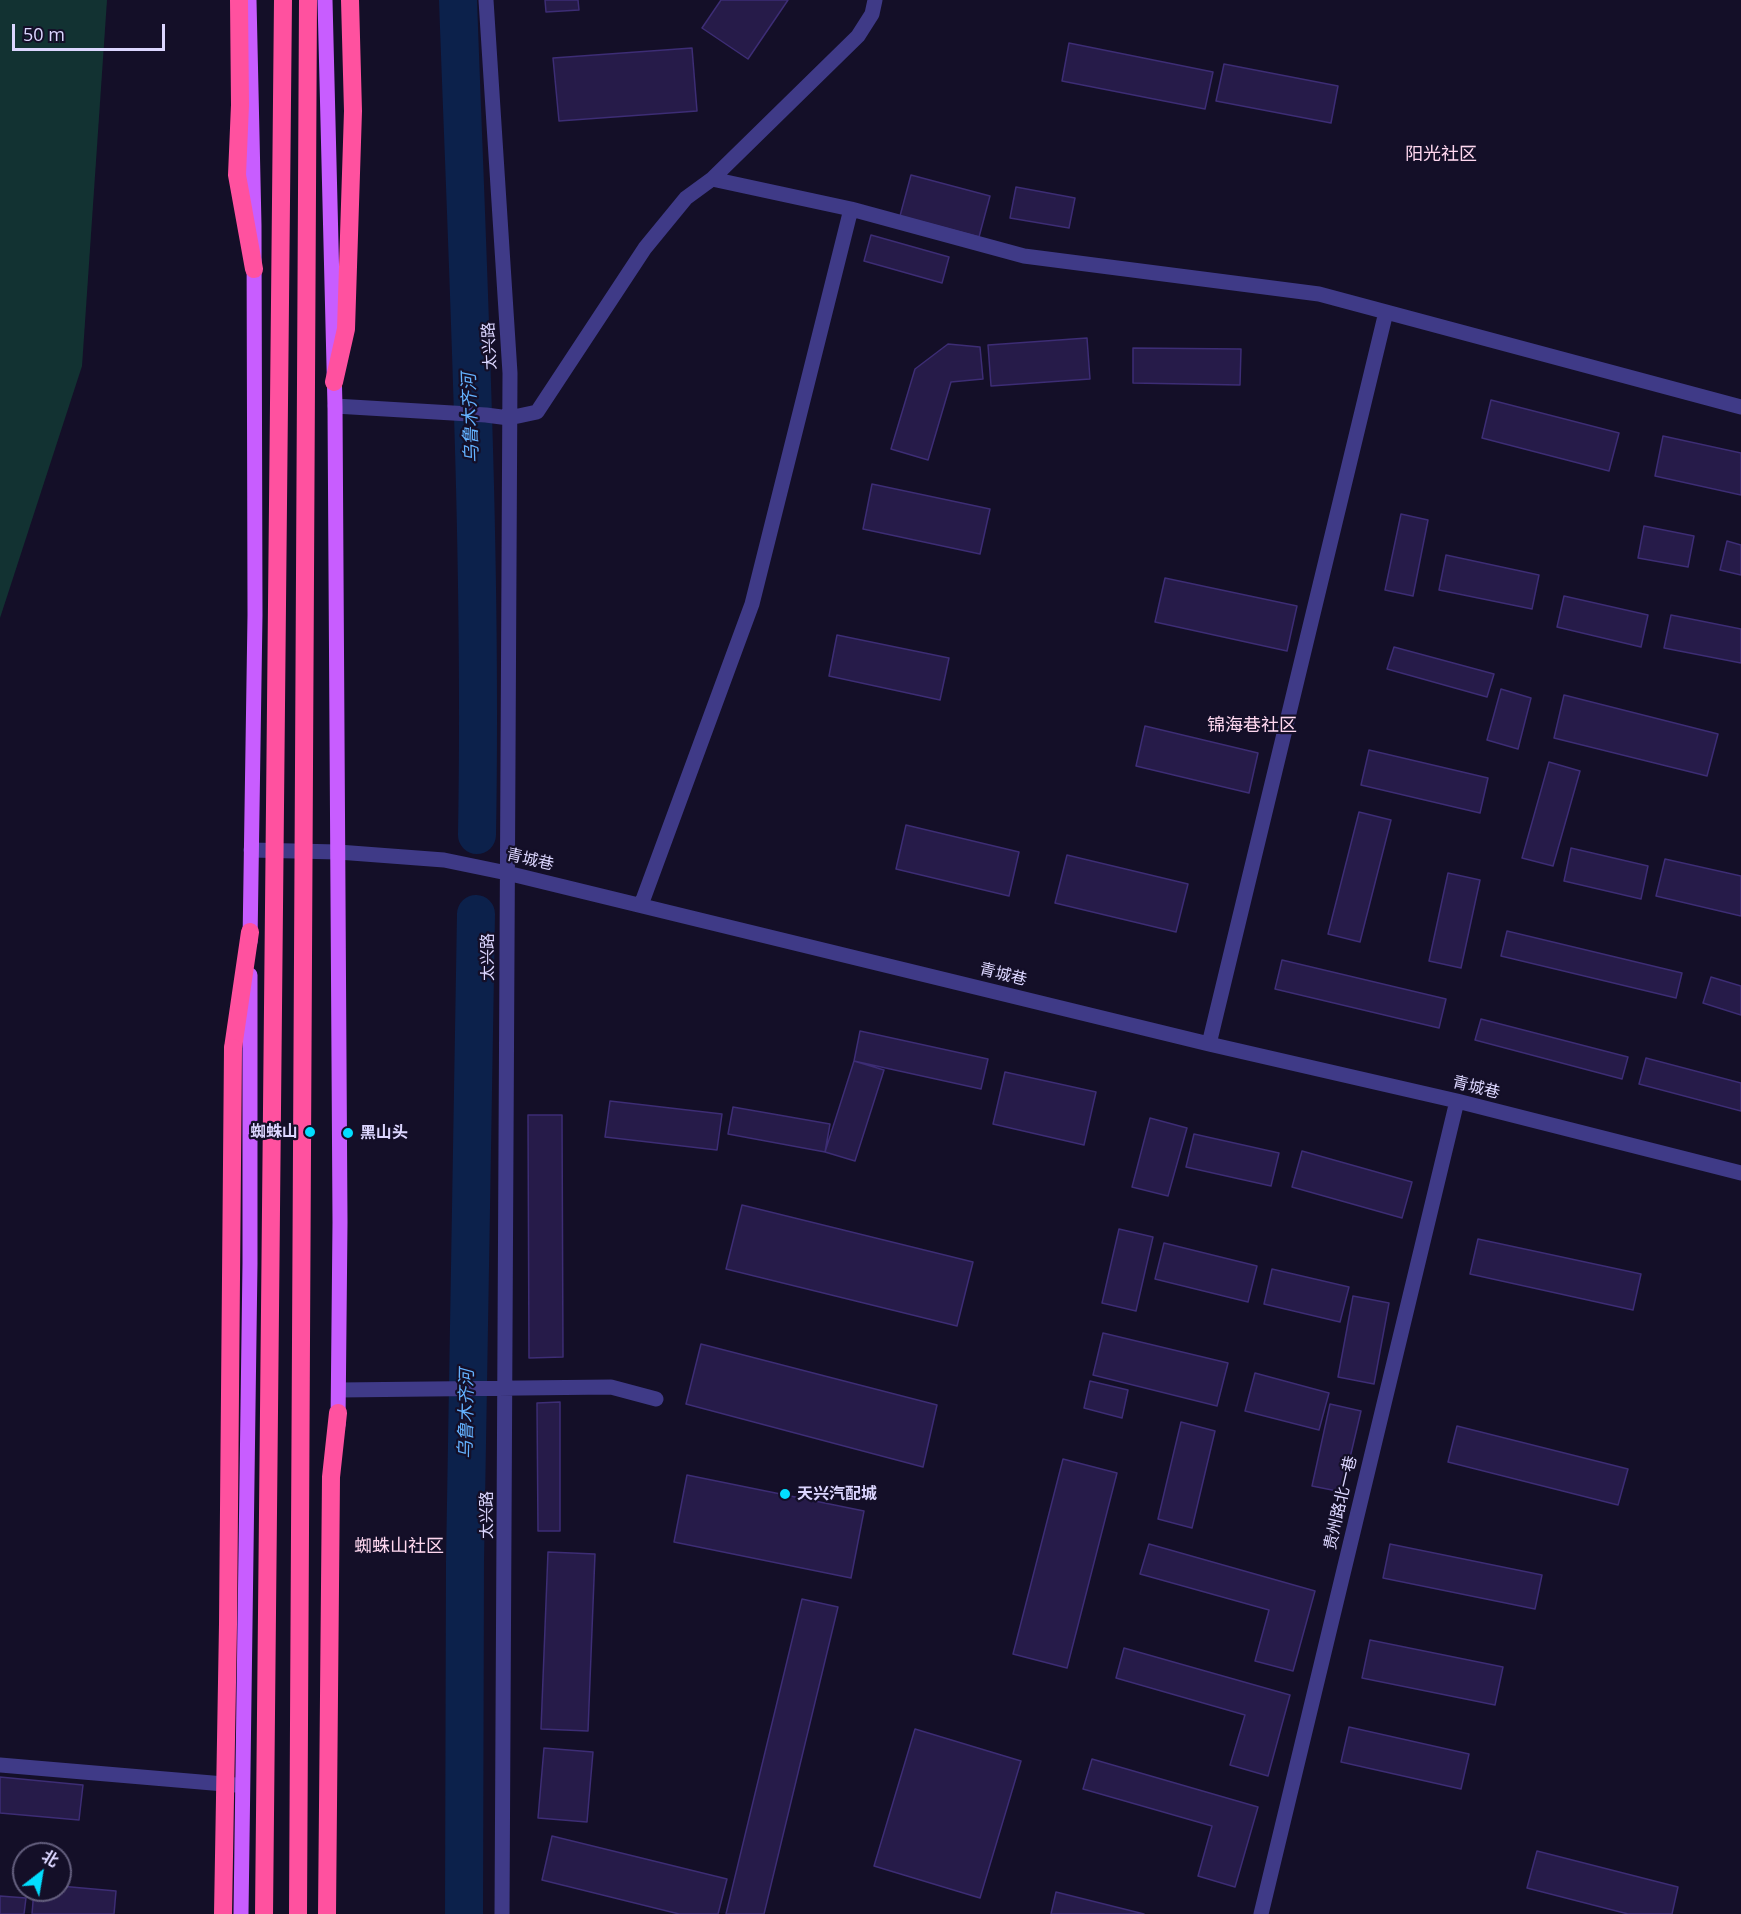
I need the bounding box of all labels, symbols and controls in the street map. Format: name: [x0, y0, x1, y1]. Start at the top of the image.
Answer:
scale bar: [15, 12, 168, 50]
text: 50 m: [23, 22, 65, 46]
district label: 阳光社区: [1405, 144, 1477, 166]
street label: 太兴路: [479, 322, 501, 370]
water label: 乌鲁木齐河: [459, 373, 483, 463]
district label: 锦海巷社区: [1207, 715, 1297, 737]
street label: 青城巷: [504, 845, 556, 875]
street label: 太兴路: [478, 933, 498, 981]
street label: 青城巷: [977, 960, 1029, 990]
street label: 青城巷: [1450, 1073, 1502, 1103]
place label: 蜘蛛山: [250, 1122, 298, 1142]
place label: 黑山头: [360, 1123, 408, 1143]
marker: 蜘蛛山: [303, 1125, 317, 1139]
marker: 黑山头: [341, 1126, 355, 1140]
water label: 乌鲁木齐河: [455, 1369, 479, 1459]
street label: 贵州路北一巷: [1321, 1454, 1361, 1552]
place label: 天兴汽配城: [797, 1484, 877, 1504]
marker: 天兴汽配城: [778, 1487, 792, 1501]
street label: 太兴路: [477, 1491, 497, 1539]
district label: 蜘蛛山社区: [354, 1536, 444, 1558]
north arrow: [12, 1842, 72, 1902]
text: 北: [38, 1845, 63, 1872]

